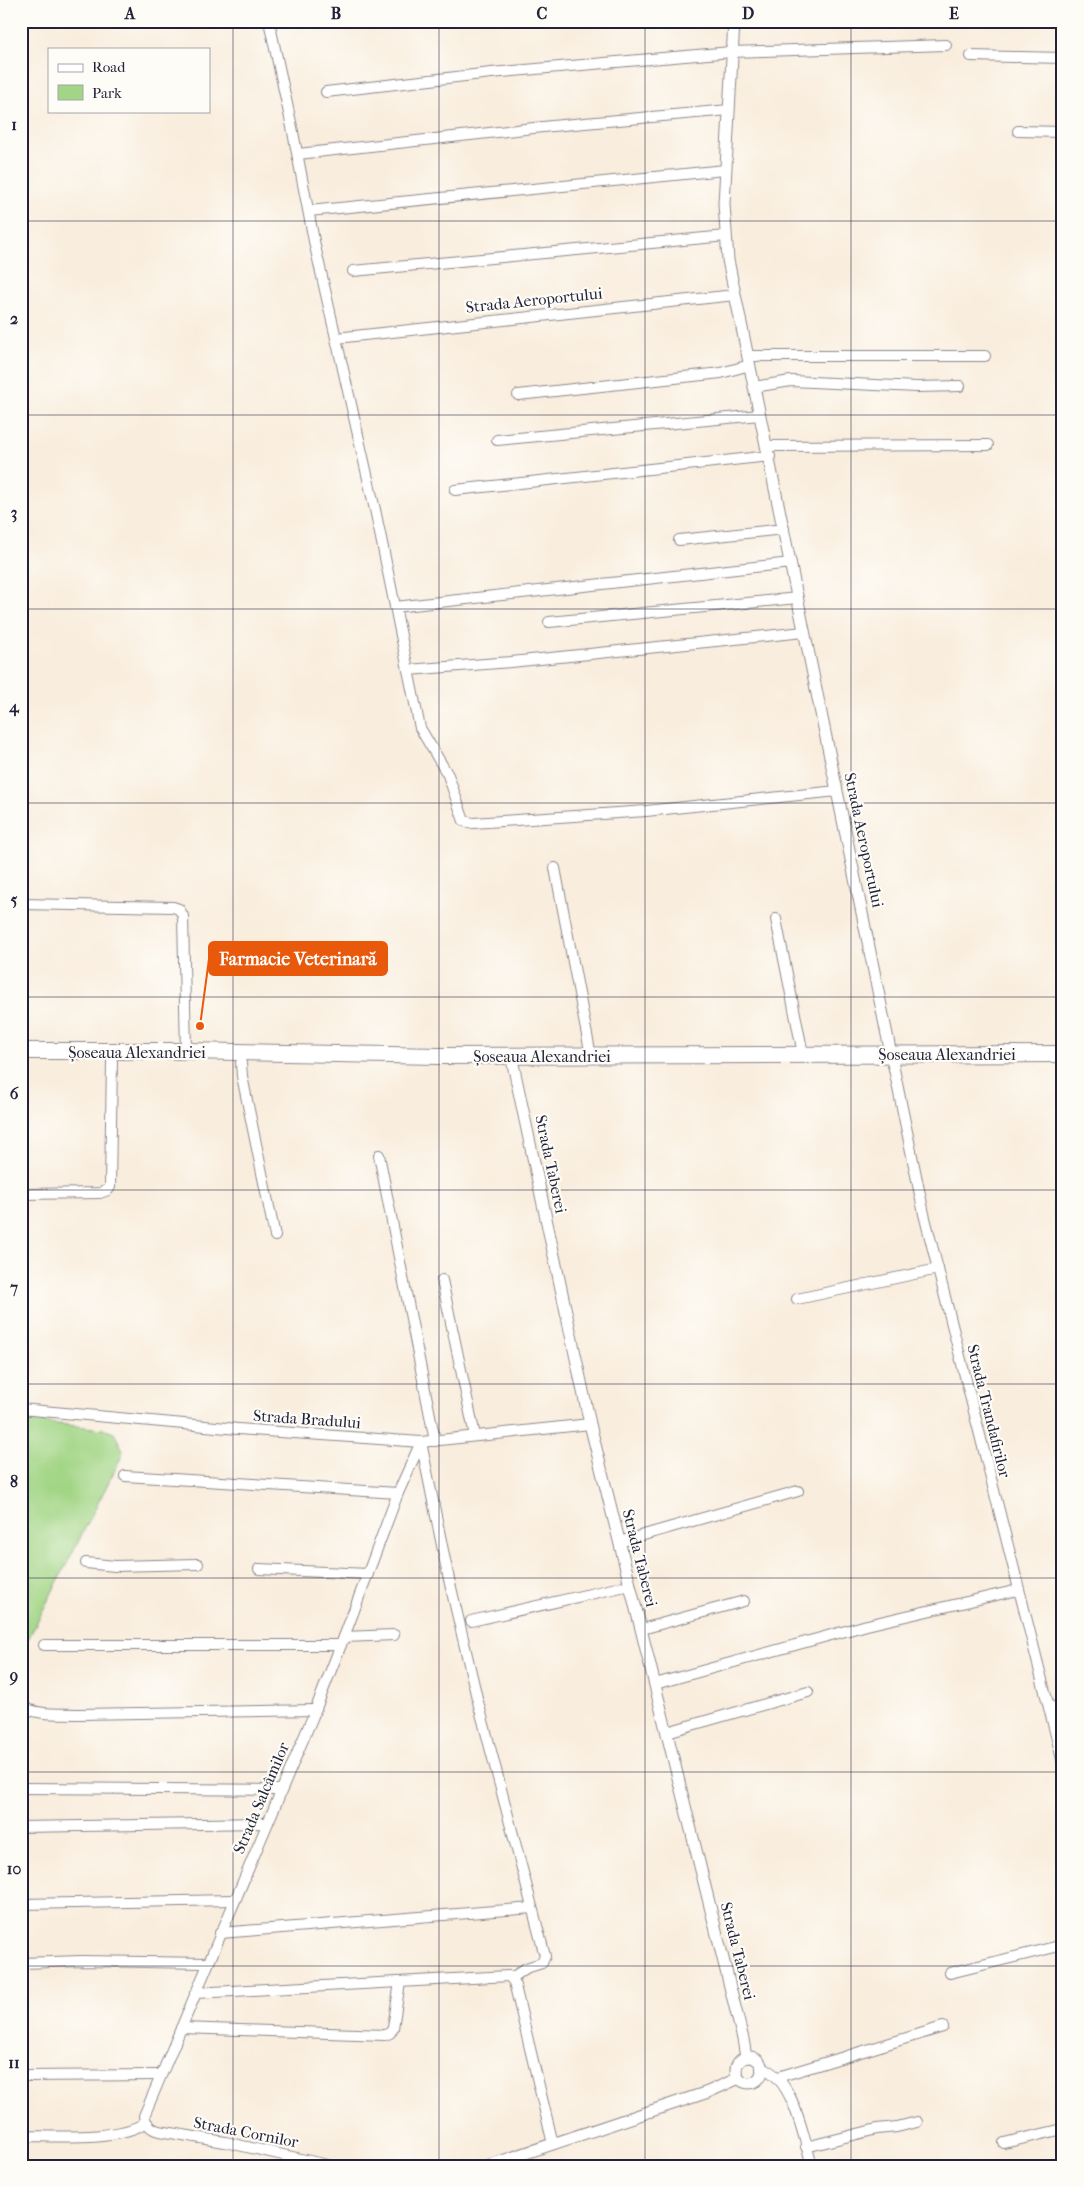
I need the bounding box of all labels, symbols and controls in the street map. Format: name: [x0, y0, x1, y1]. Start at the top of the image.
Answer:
text: A: [124, 4, 136, 23]
text: B: [331, 4, 341, 23]
text: C: [537, 4, 548, 23]
text: D: [742, 4, 754, 23]
text: E: [949, 4, 959, 23]
legend: [48, 48, 210, 112]
text: Road: [92, 58, 126, 76]
text: Park: [92, 84, 122, 102]
text: 1: [11, 115, 17, 134]
street label: Strada Aeroportului: [465, 283, 604, 317]
text: 2: [10, 309, 18, 328]
text: 3: [11, 503, 17, 523]
text: 4: [8, 697, 20, 717]
street label: Strada Aeroportului: [840, 771, 888, 909]
text: 5: [11, 890, 18, 909]
callout: Farmacie Veterinară: [209, 942, 387, 975]
text: Farmacie Veterinară: [218, 949, 377, 970]
street label: Șoseaua Alexandriei: [68, 1043, 206, 1062]
street label: Șoseaua Alexandriei: [878, 1045, 1016, 1064]
street label: Șoseaua Alexandriei: [473, 1047, 611, 1066]
text: 6: [10, 1084, 19, 1103]
street label: Strada Taberei: [531, 1113, 571, 1215]
text: 7: [9, 1278, 18, 1297]
street label: Strada Trandafirilor: [963, 1342, 1015, 1480]
street label: Strada Bradului: [252, 1406, 362, 1432]
text: 8: [10, 1472, 18, 1491]
street label: Strada Taberei: [619, 1507, 661, 1609]
text: 9: [9, 1666, 18, 1686]
street label: Strada Salcâmilor: [229, 1739, 293, 1857]
text: 10: [7, 1859, 21, 1878]
street label: Strada Taberei: [717, 1900, 759, 2002]
text: 11: [8, 2053, 20, 2072]
street label: Strada Cornilor: [192, 2113, 300, 2152]

